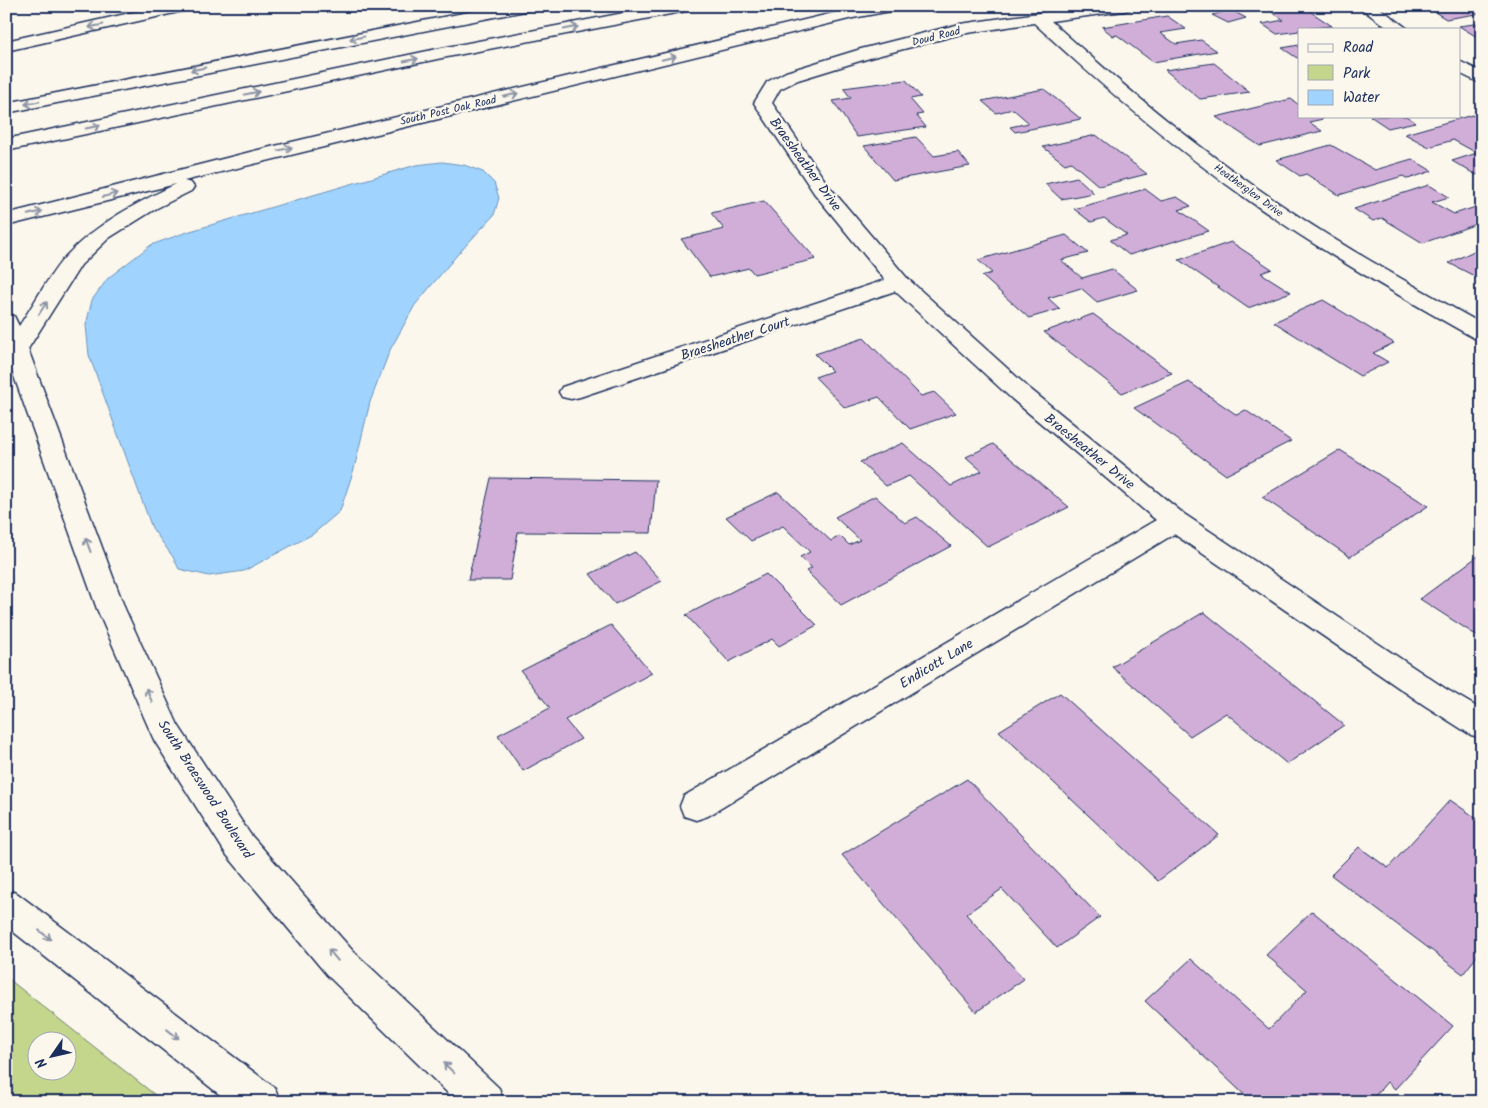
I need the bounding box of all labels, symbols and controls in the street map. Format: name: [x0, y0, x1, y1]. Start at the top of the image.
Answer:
one-way arrow: [89, 21, 105, 31]
street label: Doud Road: [910, 22, 963, 52]
one-way arrow: [562, 23, 578, 33]
legend: [1298, 28, 1460, 118]
one-way arrow: [350, 34, 366, 43]
text: Road: [1343, 36, 1374, 60]
one-way arrow: [660, 53, 676, 62]
one-way arrow: [403, 54, 419, 64]
text: Park: [1343, 62, 1371, 86]
one-way arrow: [190, 65, 206, 75]
text: Water: [1343, 86, 1380, 110]
one-way arrow: [244, 88, 260, 97]
one-way arrow: [502, 90, 518, 99]
street label: South Post Oak Road: [398, 91, 499, 131]
one-way arrow: [24, 98, 40, 108]
street label: Braesheather Drive: [764, 113, 847, 217]
one-way arrow: [85, 122, 101, 131]
one-way arrow: [276, 144, 292, 153]
street label: Heatherglen Drive: [1210, 159, 1287, 222]
one-way arrow: [102, 189, 118, 199]
one-way arrow: [26, 208, 42, 217]
one-way arrow: [38, 301, 48, 315]
street label: Braesheather Court: [678, 311, 793, 367]
street label: Braesheather Drive: [1039, 408, 1140, 496]
one-way arrow: [83, 537, 92, 553]
street label: Endicott Lane: [895, 633, 978, 695]
one-way arrow: [144, 688, 154, 703]
street label: South Braeswood Boulevard: [152, 716, 259, 864]
one-way arrow: [38, 930, 52, 940]
one-way arrow: [327, 949, 338, 962]
one-way arrow: [167, 1029, 180, 1040]
north arrow: [28, 1030, 78, 1080]
text: N: [30, 1053, 54, 1073]
one-way arrow: [443, 1062, 456, 1074]

